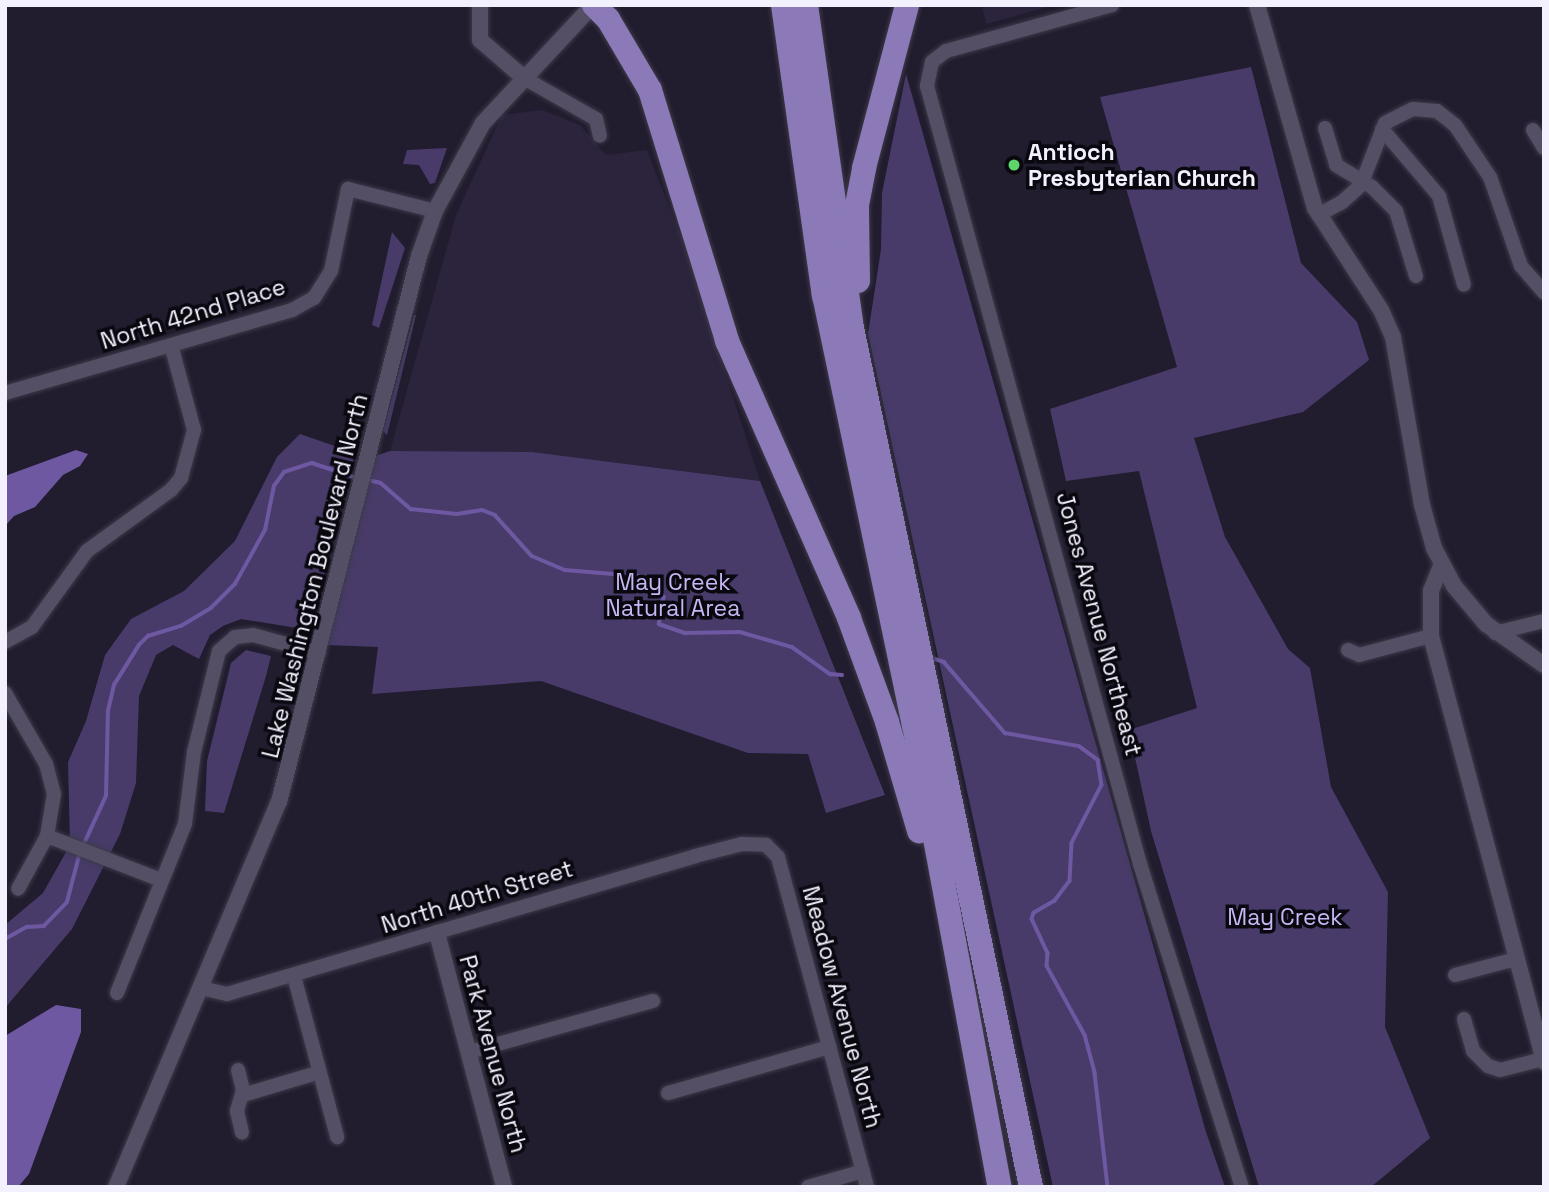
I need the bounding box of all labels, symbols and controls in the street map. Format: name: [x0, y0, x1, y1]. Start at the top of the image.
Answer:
place label: Antioch Presbyterian Church: [1028, 138, 1256, 192]
marker: Antioch Presbyterian Church: [1006, 157, 1022, 173]
street label: North 42nd Place: [97, 273, 289, 355]
street label: Lake Washington Boulevard North: [256, 391, 374, 761]
street label: Jones Avenue Northeast: [1050, 489, 1148, 759]
park label: May Creek Natural Area: [605, 568, 741, 622]
street label: North 40th Street: [378, 855, 576, 939]
street label: Meadow Avenue North: [796, 883, 888, 1131]
park label: May Creek: [1227, 903, 1343, 931]
street label: Park Avenue North: [453, 952, 533, 1156]

